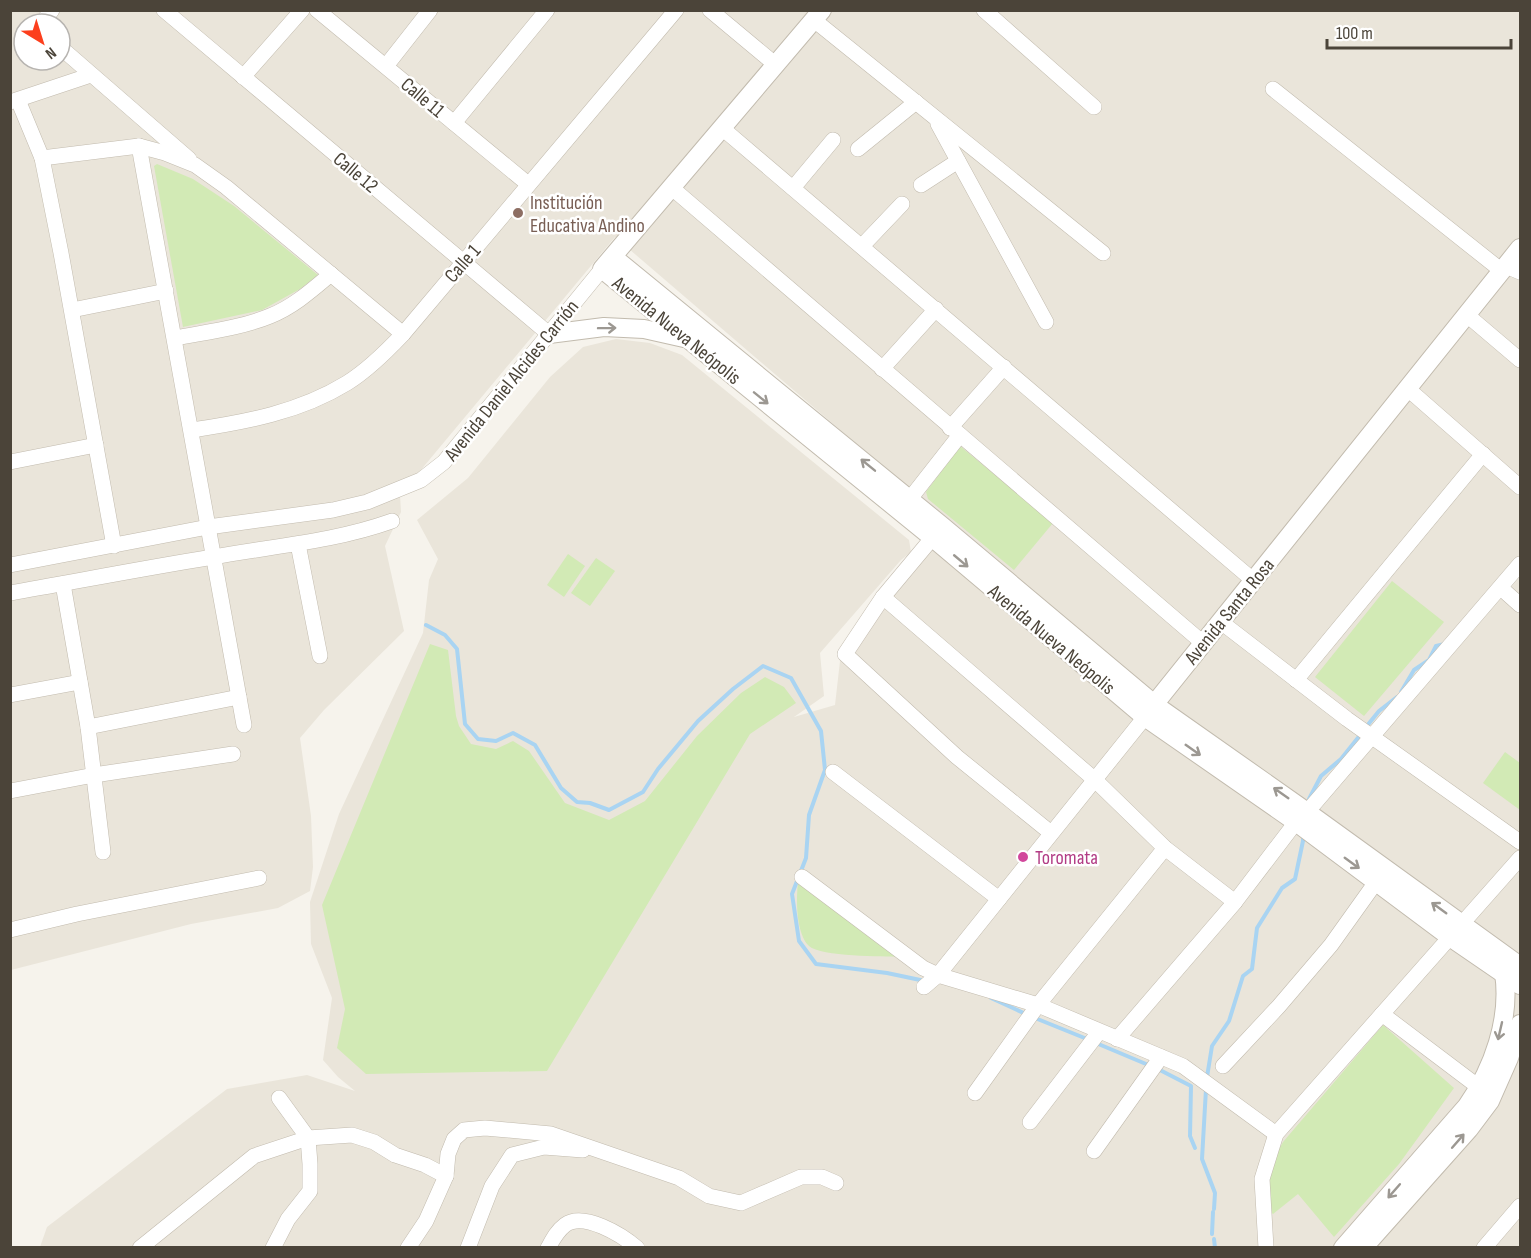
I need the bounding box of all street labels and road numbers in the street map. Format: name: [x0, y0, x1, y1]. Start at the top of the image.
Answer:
street label: Calle 11: [396, 73, 449, 123]
street label: Calle 12: [328, 147, 383, 198]
street label: Calle 1: [440, 240, 486, 288]
street label: Avenida Nueva Neópolis: [606, 271, 745, 390]
street label: Avenida Daniel Alcides Carrión: [439, 295, 584, 467]
street label: Avenida Santa Rosa: [1179, 554, 1280, 670]
street label: Avenida Nueva Neópolis: [982, 579, 1120, 700]

